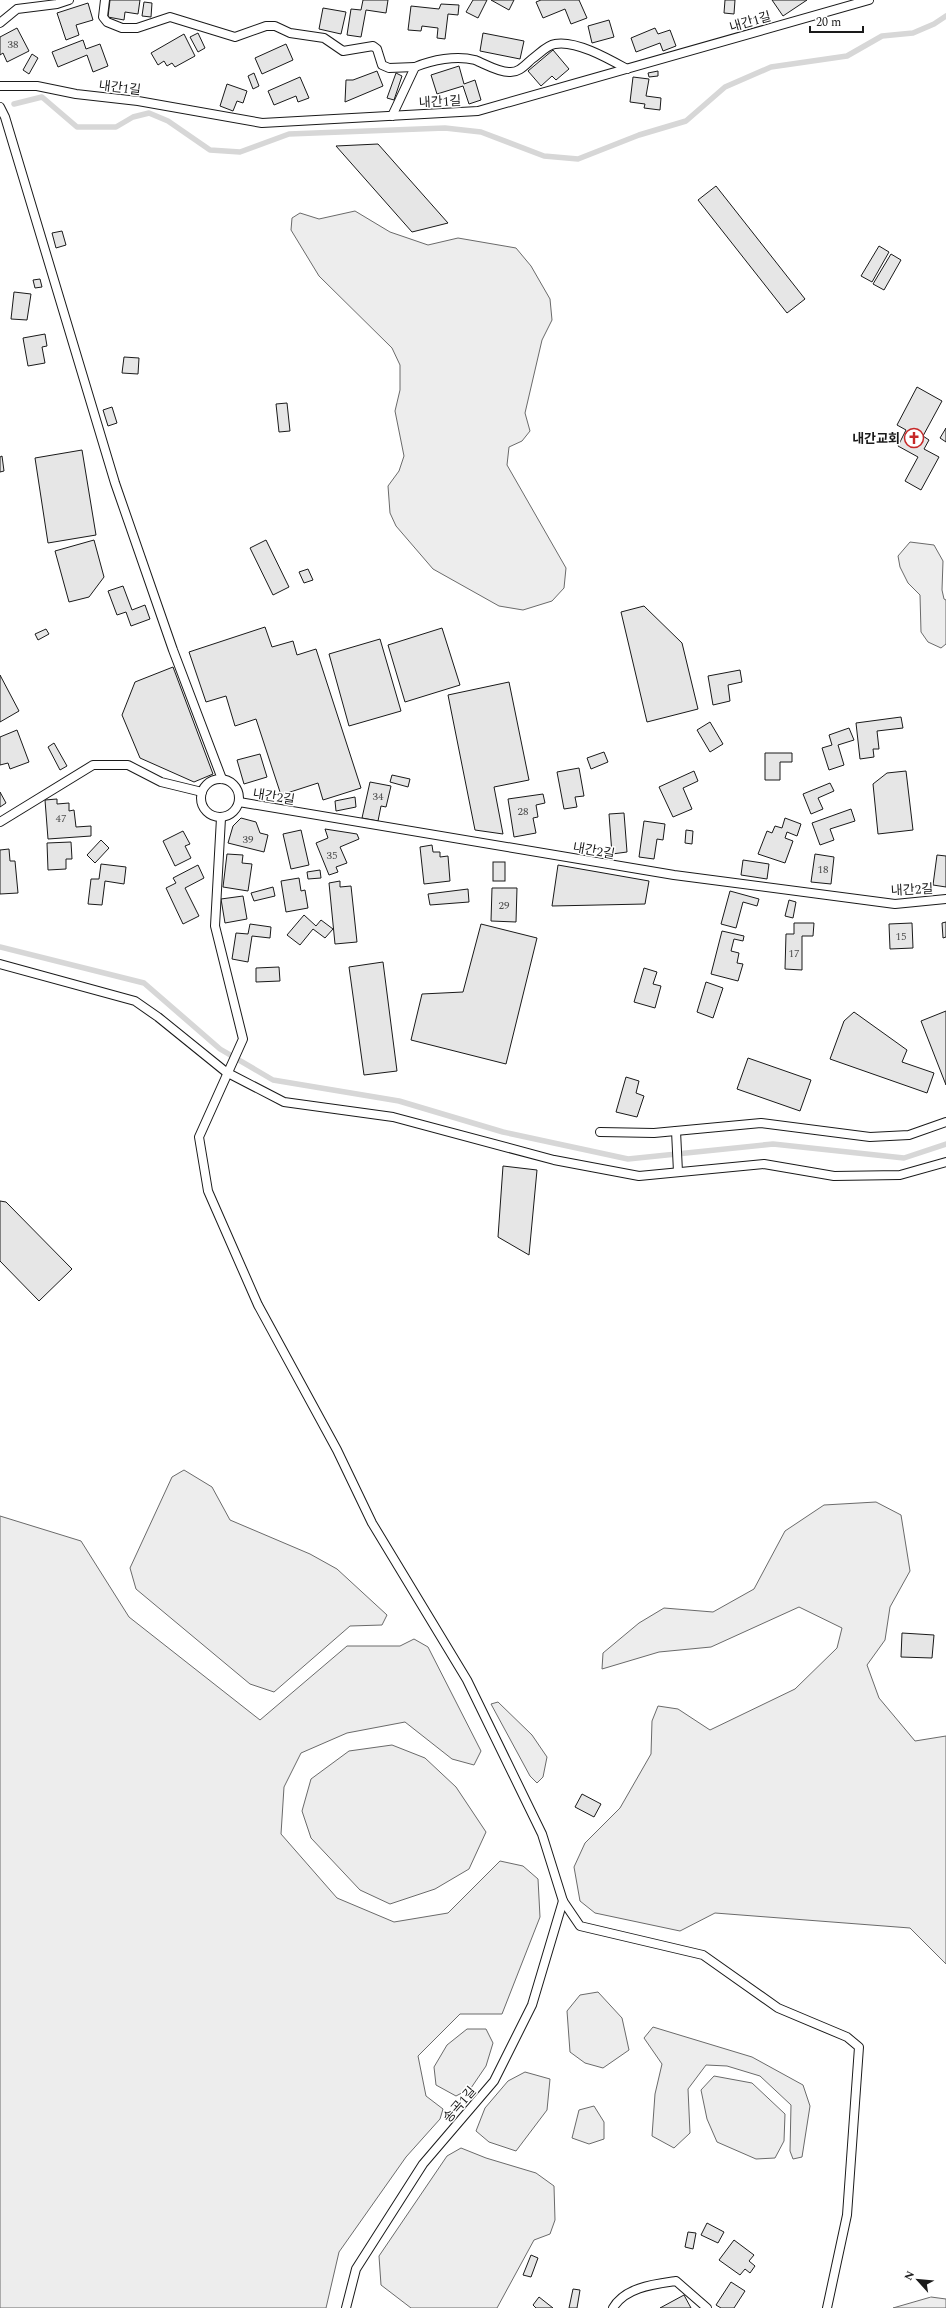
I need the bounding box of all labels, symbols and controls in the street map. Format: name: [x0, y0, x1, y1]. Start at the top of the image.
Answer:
street label: 내간1길: [727, 7, 773, 37]
scale bar: [810, 8, 863, 34]
text: 20 m: [816, 13, 841, 32]
house number: 38: [8, 36, 19, 53]
street label: 내간1길: [98, 75, 142, 101]
street label: 내간1길: [418, 91, 462, 113]
church icon: 내간교회: [903, 427, 925, 449]
place label: 내간교회: [852, 429, 900, 449]
street label: 내간2길: [251, 784, 296, 810]
house number: 34: [373, 788, 384, 805]
house number: 28: [518, 803, 529, 820]
house number: 47: [56, 810, 67, 827]
house number: 39: [243, 831, 254, 848]
street label: 내간2길: [571, 837, 616, 865]
house number: 35: [327, 847, 338, 864]
house number: 18: [818, 861, 829, 878]
street label: 내간2길: [890, 879, 934, 901]
house number: 29: [499, 897, 510, 914]
house number: 15: [896, 928, 907, 945]
house number: 17: [789, 945, 800, 962]
street label: 송곡1길: [438, 2082, 481, 2127]
north arrow: [898, 2260, 938, 2300]
text: N: [900, 2268, 919, 2284]

